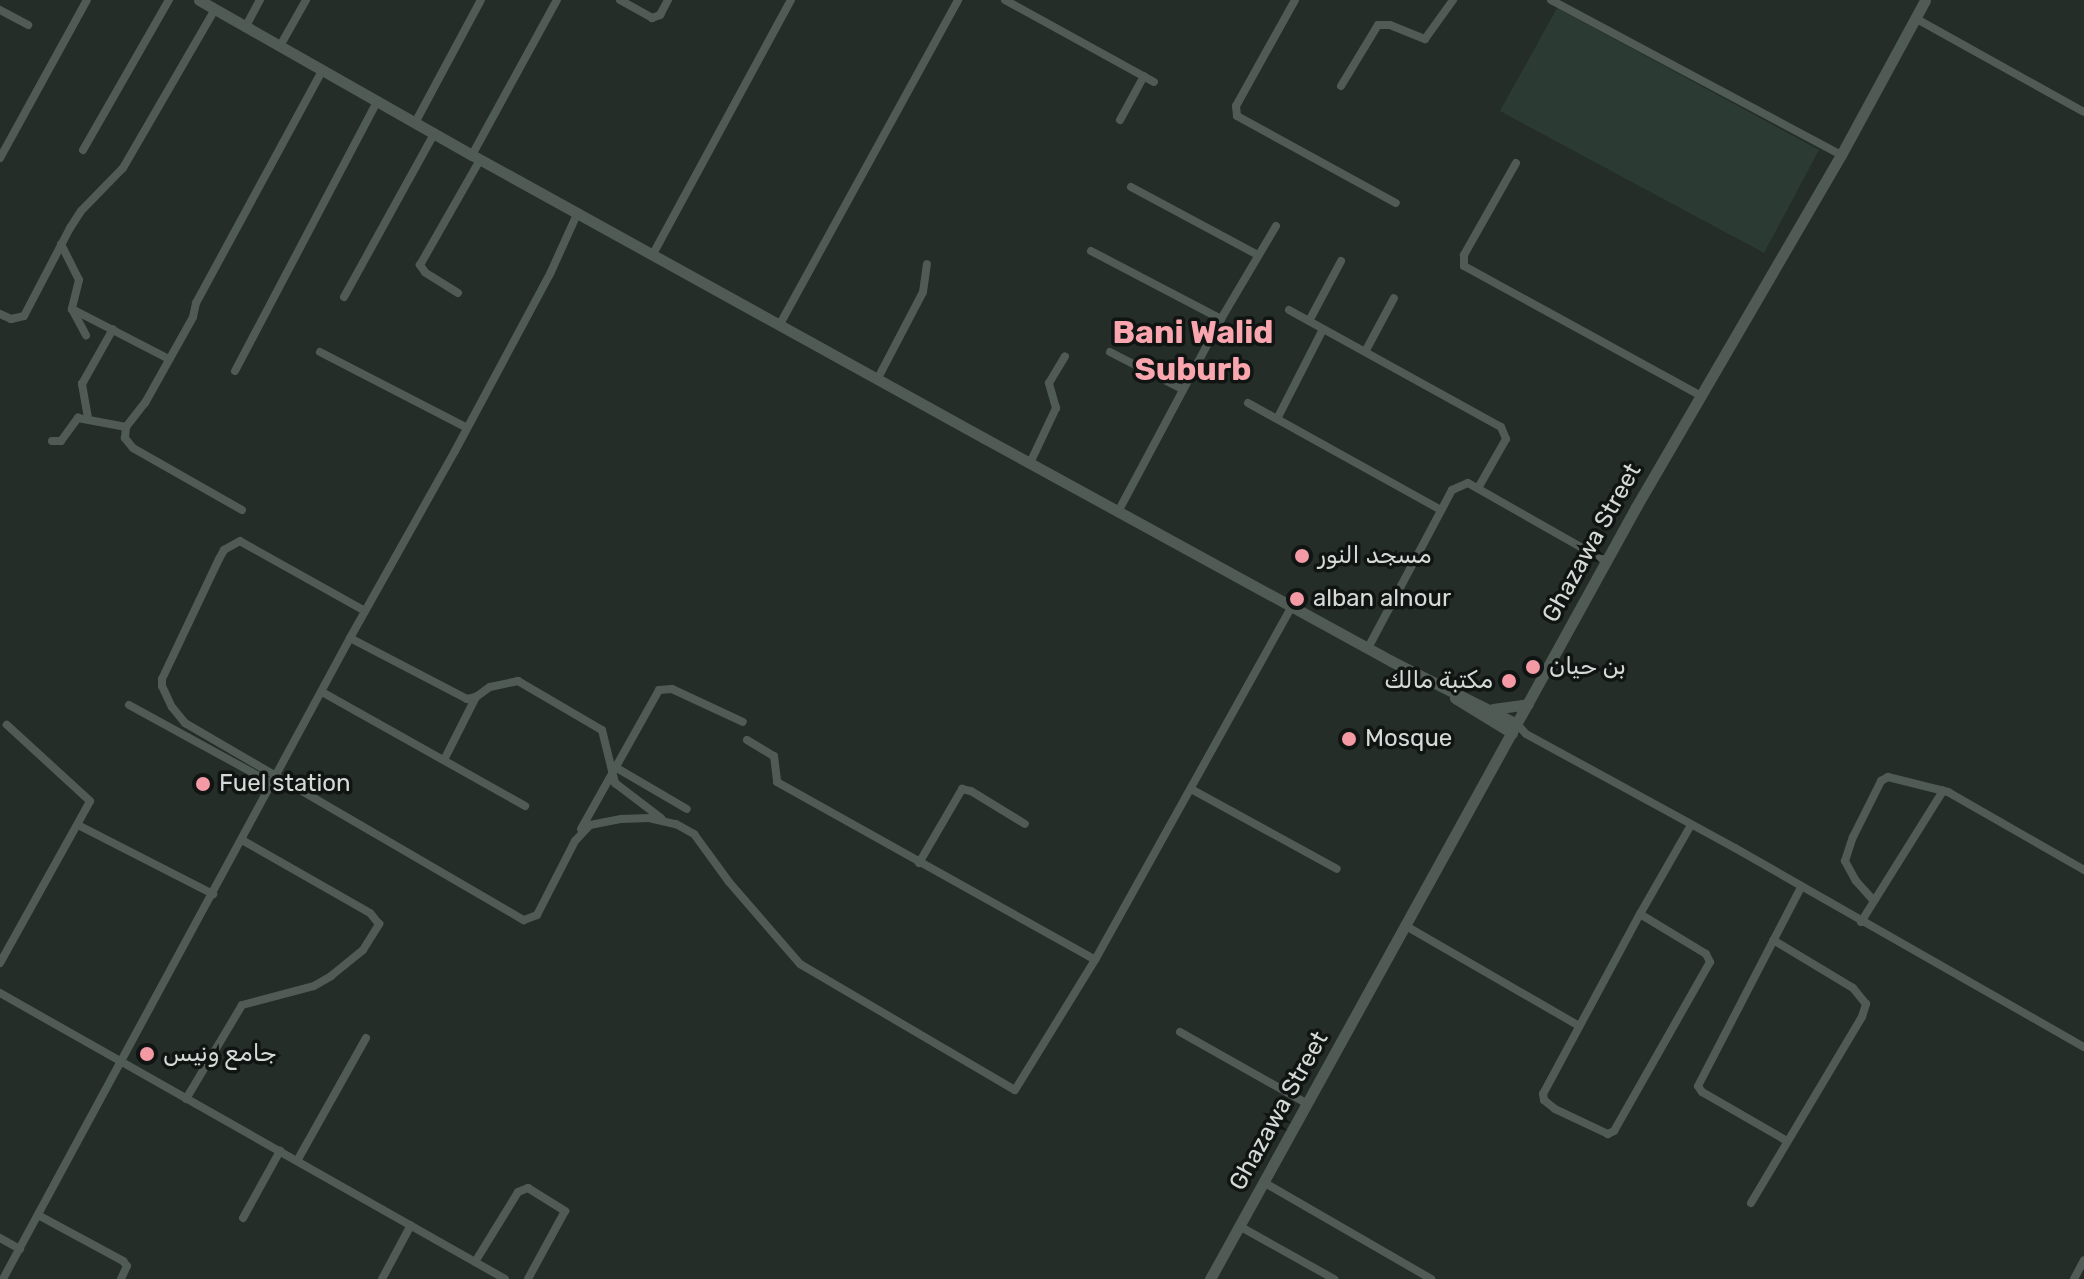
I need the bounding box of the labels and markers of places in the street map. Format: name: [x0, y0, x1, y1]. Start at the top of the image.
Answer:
place label: مسجد النور: [1318, 542, 1432, 570]
marker: مسجد النور: [1293, 547, 1311, 565]
place label: alban alnour: [1313, 585, 1451, 613]
marker: alban alnour: [1288, 590, 1306, 608]
place label: بن حيان: [1549, 653, 1626, 681]
marker: بن حيان: [1524, 658, 1542, 676]
place label: مكتبة مالك: [1384, 667, 1493, 695]
marker: مكتبة مالك: [1500, 672, 1518, 690]
place label: Mosque: [1365, 725, 1452, 753]
marker: Mosque: [1340, 730, 1358, 748]
place label: Fuel station: [219, 770, 351, 798]
marker: Fuel station: [194, 775, 212, 793]
place label: جامع ونيس: [163, 1040, 276, 1068]
marker: جامع ونيس: [138, 1045, 156, 1063]

